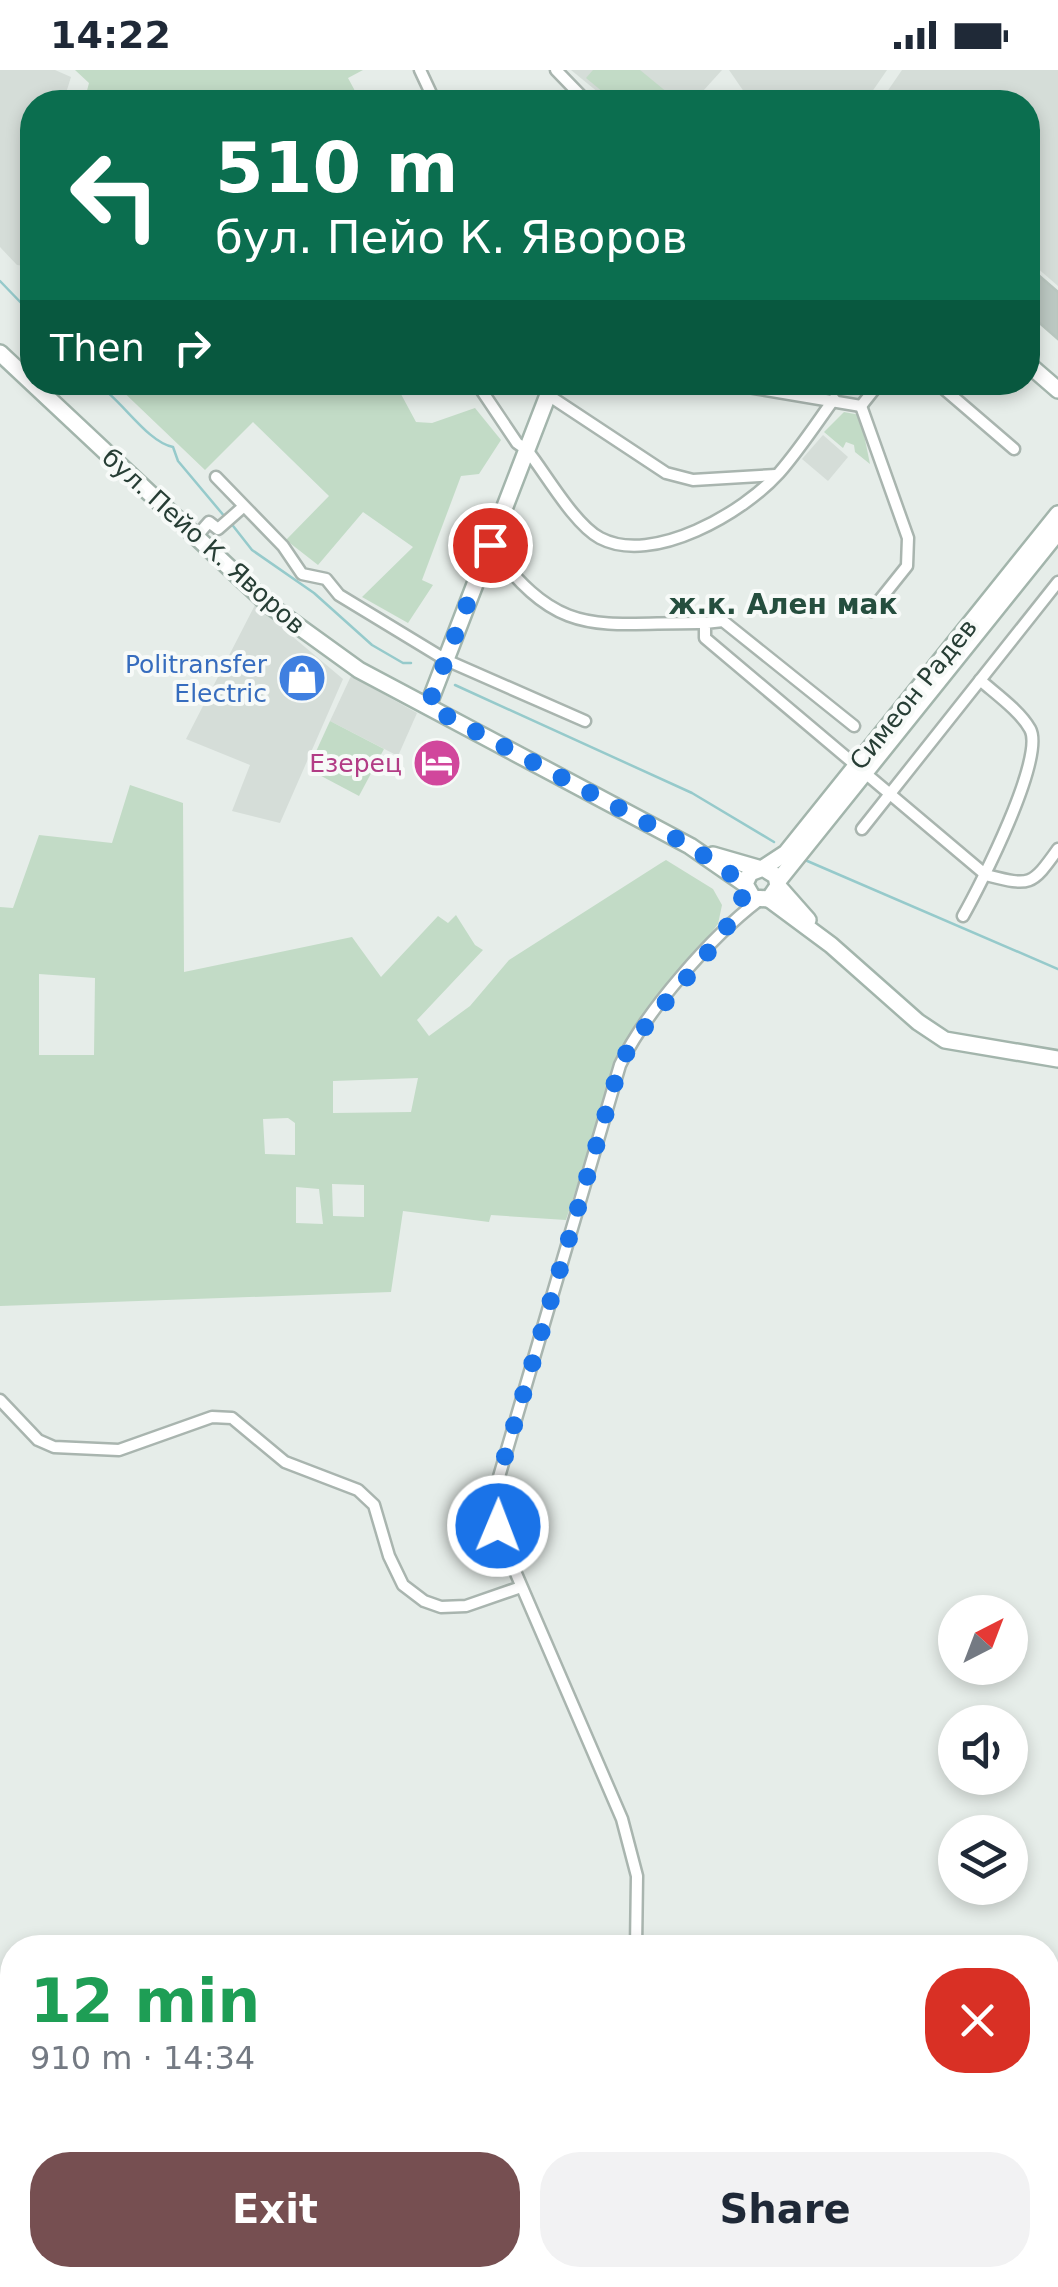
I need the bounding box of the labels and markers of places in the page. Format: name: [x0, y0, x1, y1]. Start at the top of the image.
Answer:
pin: [448, 503, 533, 588]
place label: Politransfer Electric: [125, 650, 268, 708]
shop icon: Politransfer Electric: [276, 652, 328, 704]
hotel icon: Езерец: [411, 737, 463, 789]
place label: Езерец: [309, 749, 402, 778]

